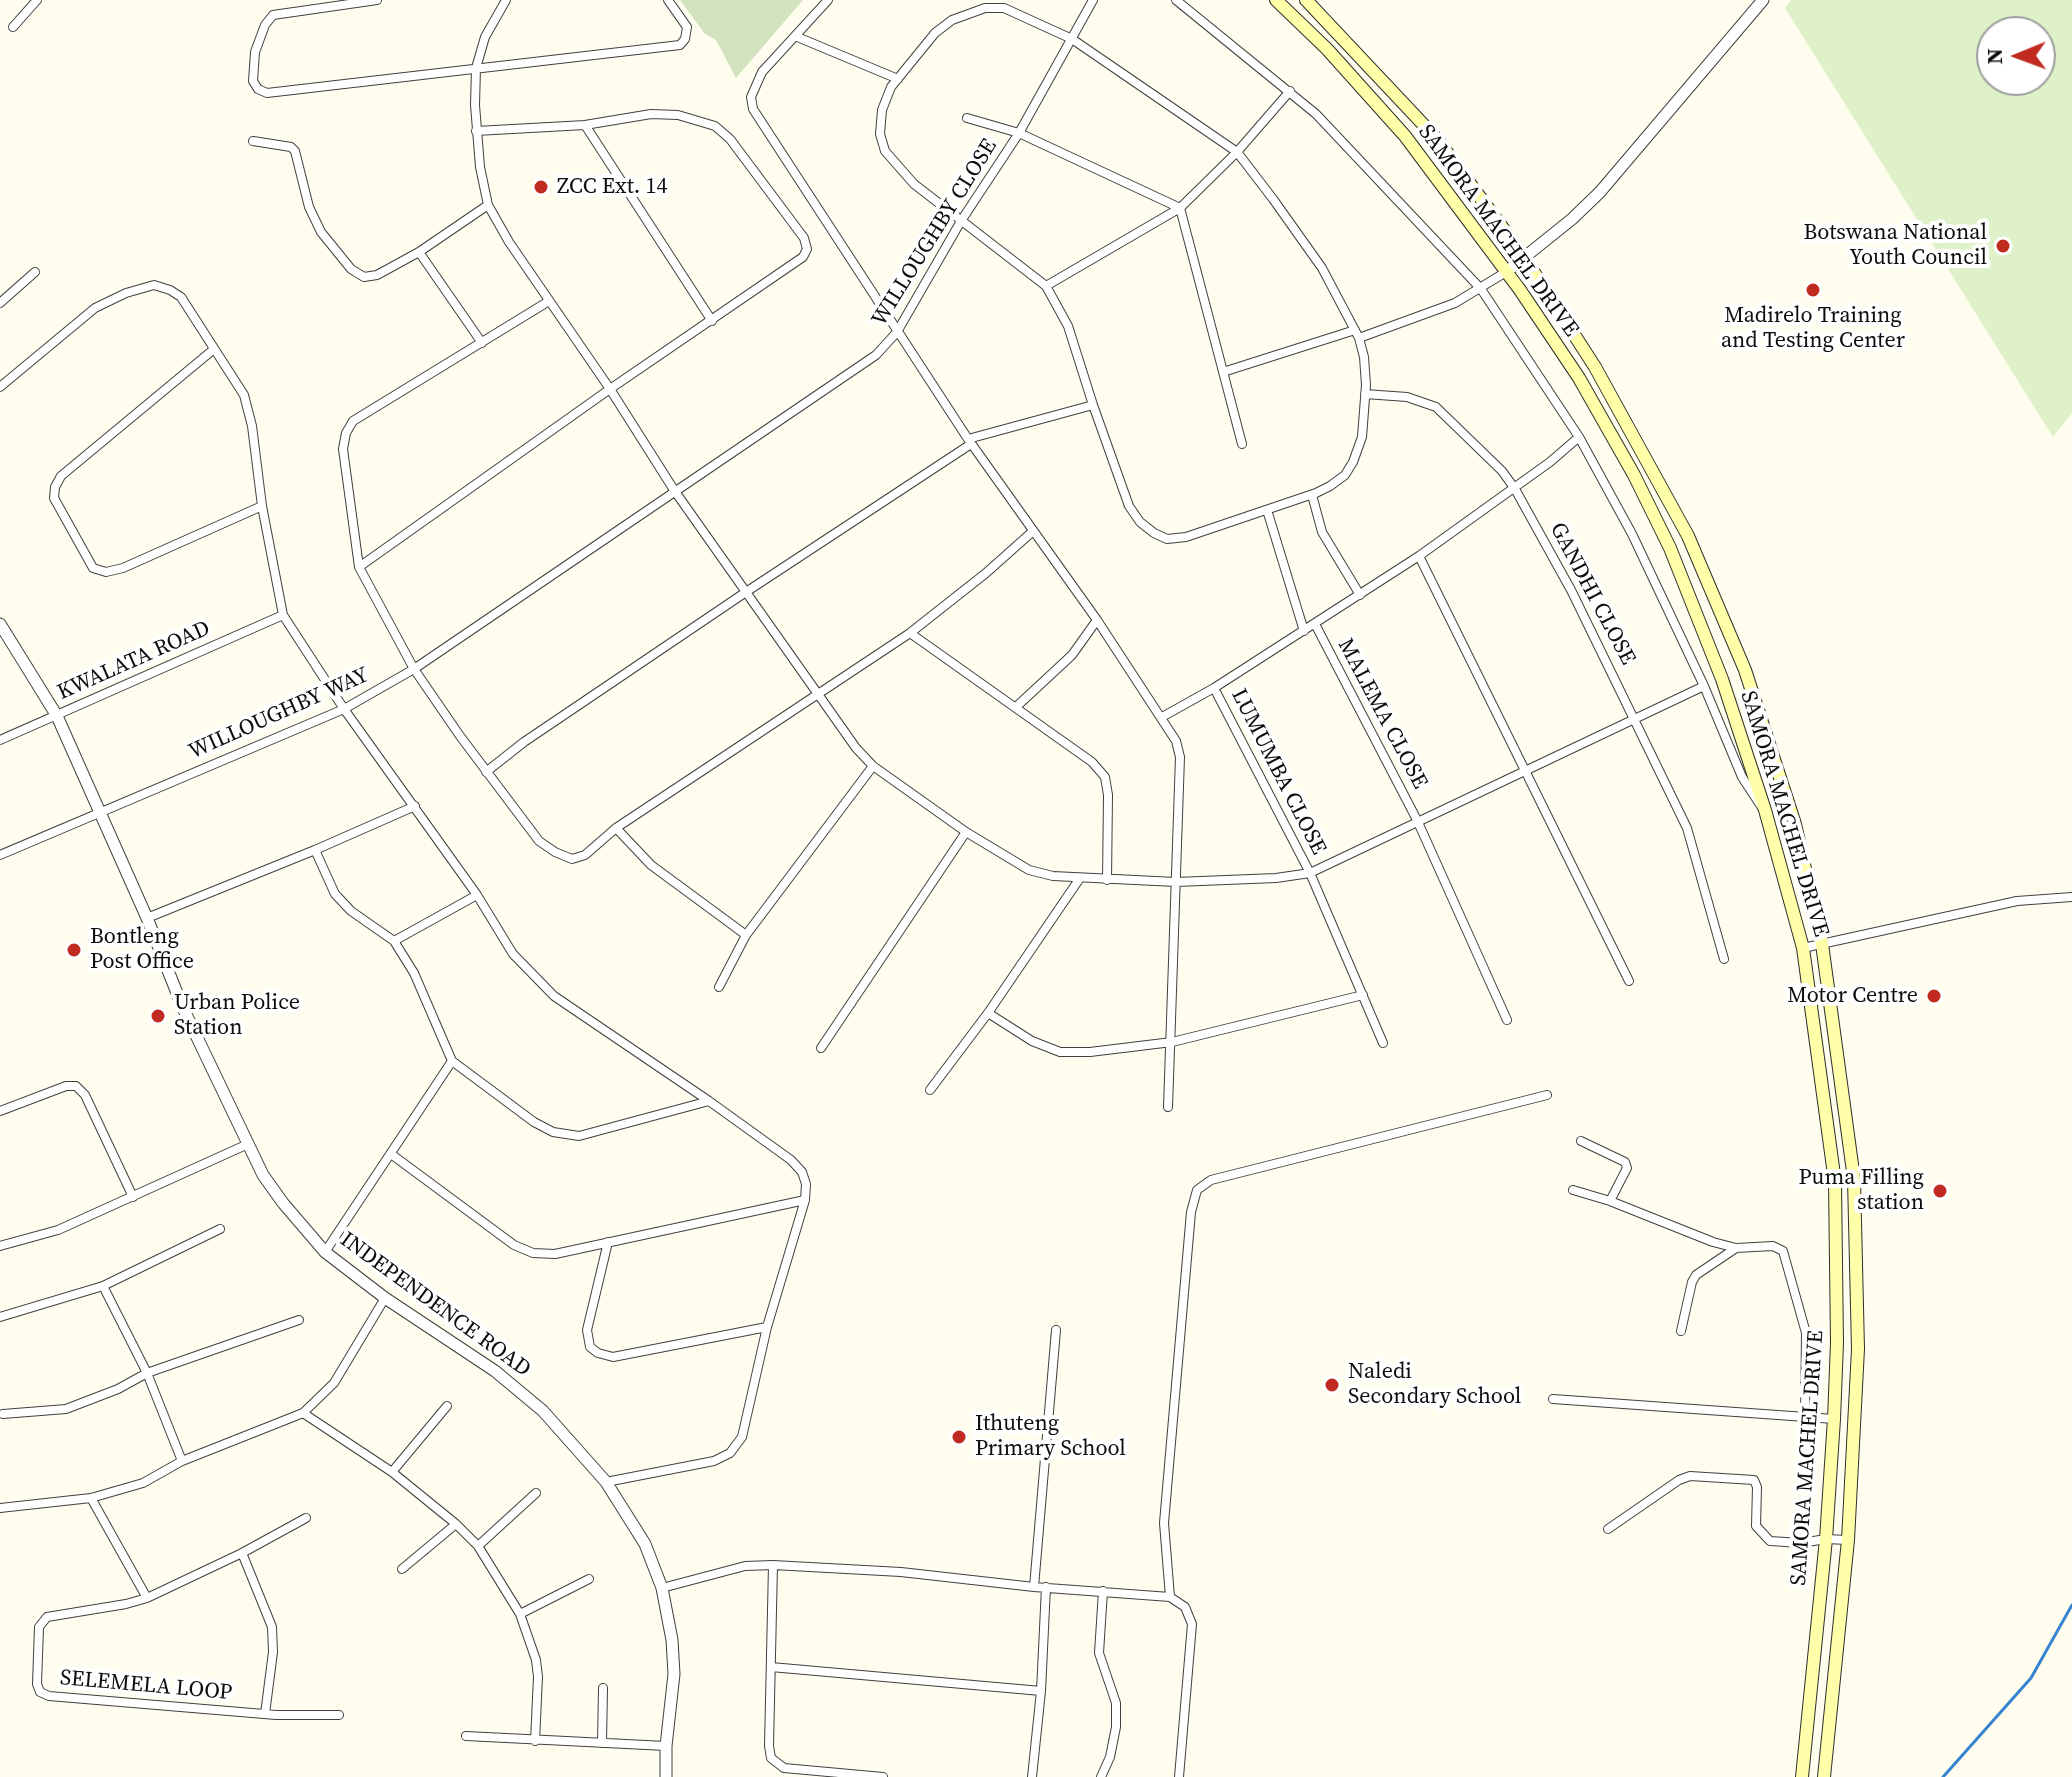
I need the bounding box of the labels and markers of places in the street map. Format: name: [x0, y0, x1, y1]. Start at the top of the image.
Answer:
place label: ZCC Ext. 14: [557, 174, 668, 200]
marker: ZCC Ext. 14: [532, 178, 550, 196]
place label: Botswana National Youth Council: [1803, 220, 1987, 272]
marker: Botswana National Youth Council: [1994, 237, 2012, 255]
marker: Madirelo Training and Testing Center: [1804, 281, 1822, 299]
place label: Madirelo Training and Testing Center: [1721, 303, 1905, 354]
place label: Bontleng Post Office: [90, 924, 194, 976]
marker: Bontleng Post Office: [65, 941, 83, 959]
place label: Motor Centre: [1787, 983, 1918, 1009]
marker: Motor Centre: [1925, 987, 1943, 1005]
place label: Urban Police Station: [174, 990, 300, 1042]
marker: Urban Police Station: [149, 1007, 167, 1025]
place label: Puma Filling station: [1799, 1165, 1924, 1216]
marker: Puma Filling station: [1931, 1182, 1949, 1200]
place label: Naledi Secondary School: [1348, 1359, 1521, 1410]
marker: Naledi Secondary School: [1323, 1376, 1341, 1394]
place label: Ithuteng Primary School: [975, 1411, 1126, 1462]
marker: Ithuteng Primary School: [950, 1428, 968, 1446]

